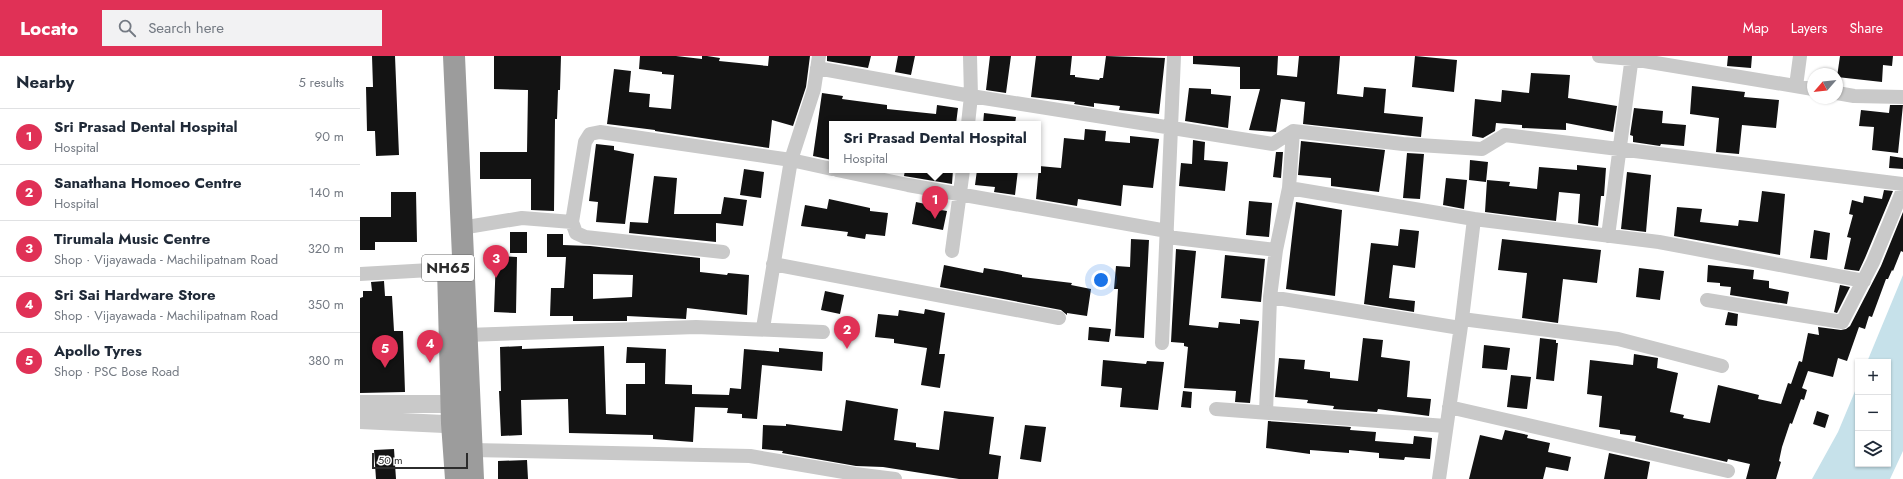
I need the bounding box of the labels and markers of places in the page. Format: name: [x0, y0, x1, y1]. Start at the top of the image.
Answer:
pin: 1: [922, 186, 948, 219]
pin: 3: [483, 245, 509, 278]
pin: 2: [834, 316, 860, 349]
pin: 4: [417, 330, 443, 363]
pin: 5: [372, 335, 398, 368]

